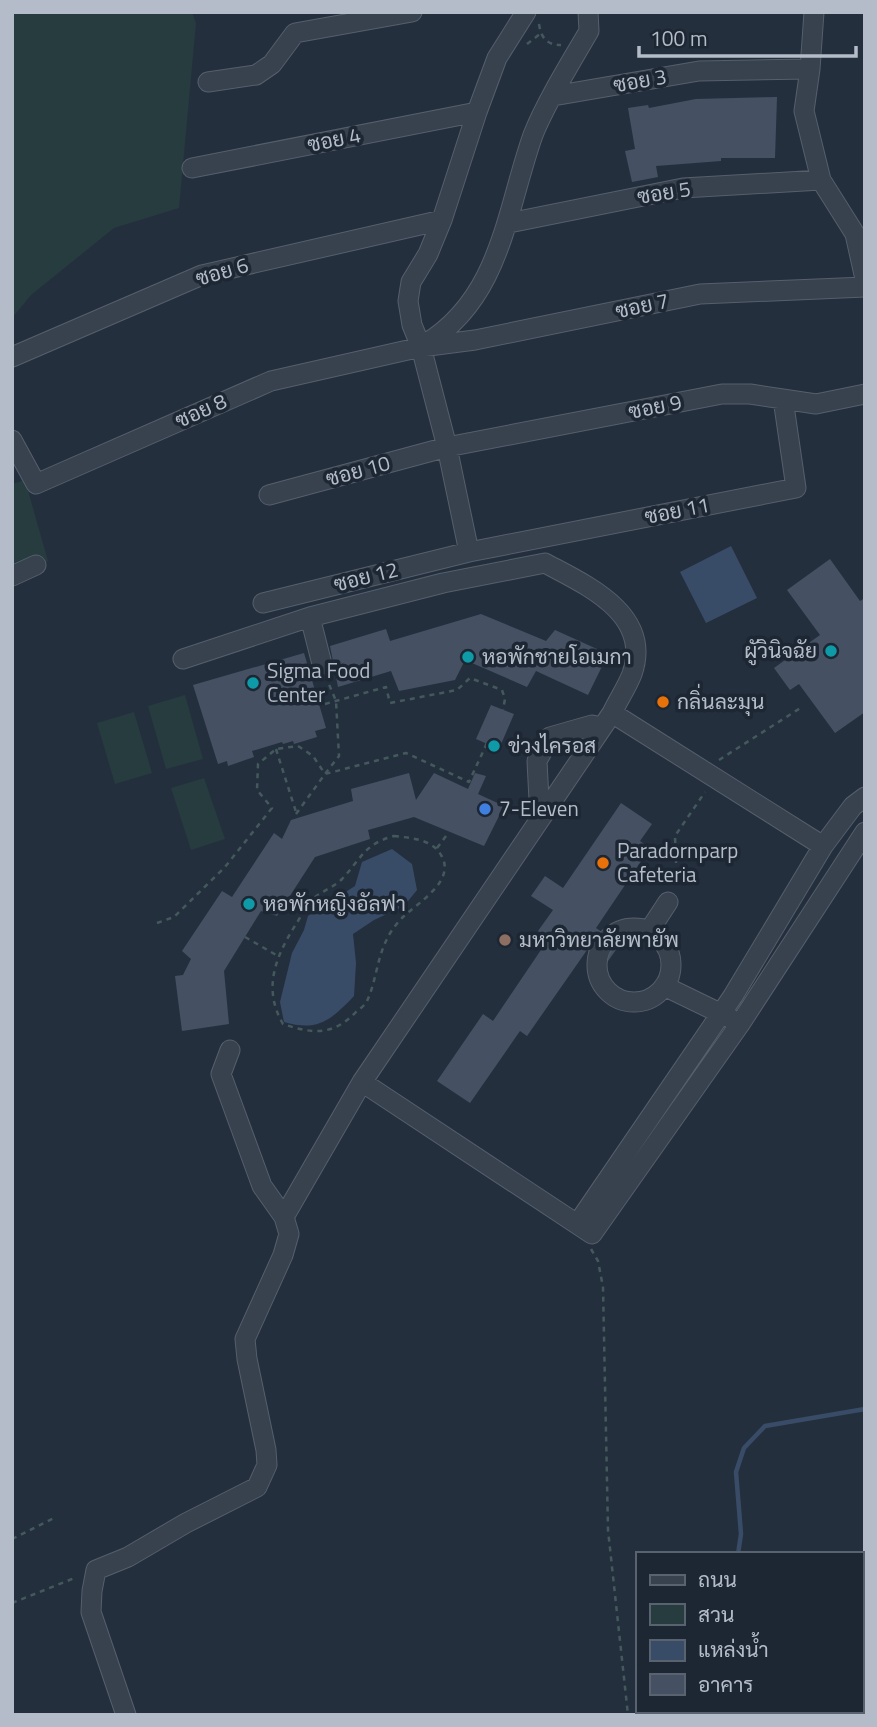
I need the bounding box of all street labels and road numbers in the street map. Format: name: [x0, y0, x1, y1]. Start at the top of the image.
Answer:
street label: ซอย 3: [611, 60, 669, 100]
street label: ซอย 4: [304, 118, 363, 160]
street label: ซอย 5: [635, 172, 693, 212]
street label: ซอย 6: [192, 248, 252, 294]
street label: ซอย 7: [612, 284, 671, 326]
street label: ซอย 8: [170, 384, 232, 436]
street label: ซอย 9: [625, 385, 684, 427]
street label: ซอย 10: [322, 446, 393, 494]
street label: ซอย 11: [642, 488, 712, 532]
street label: ซอย 12: [330, 553, 401, 599]

